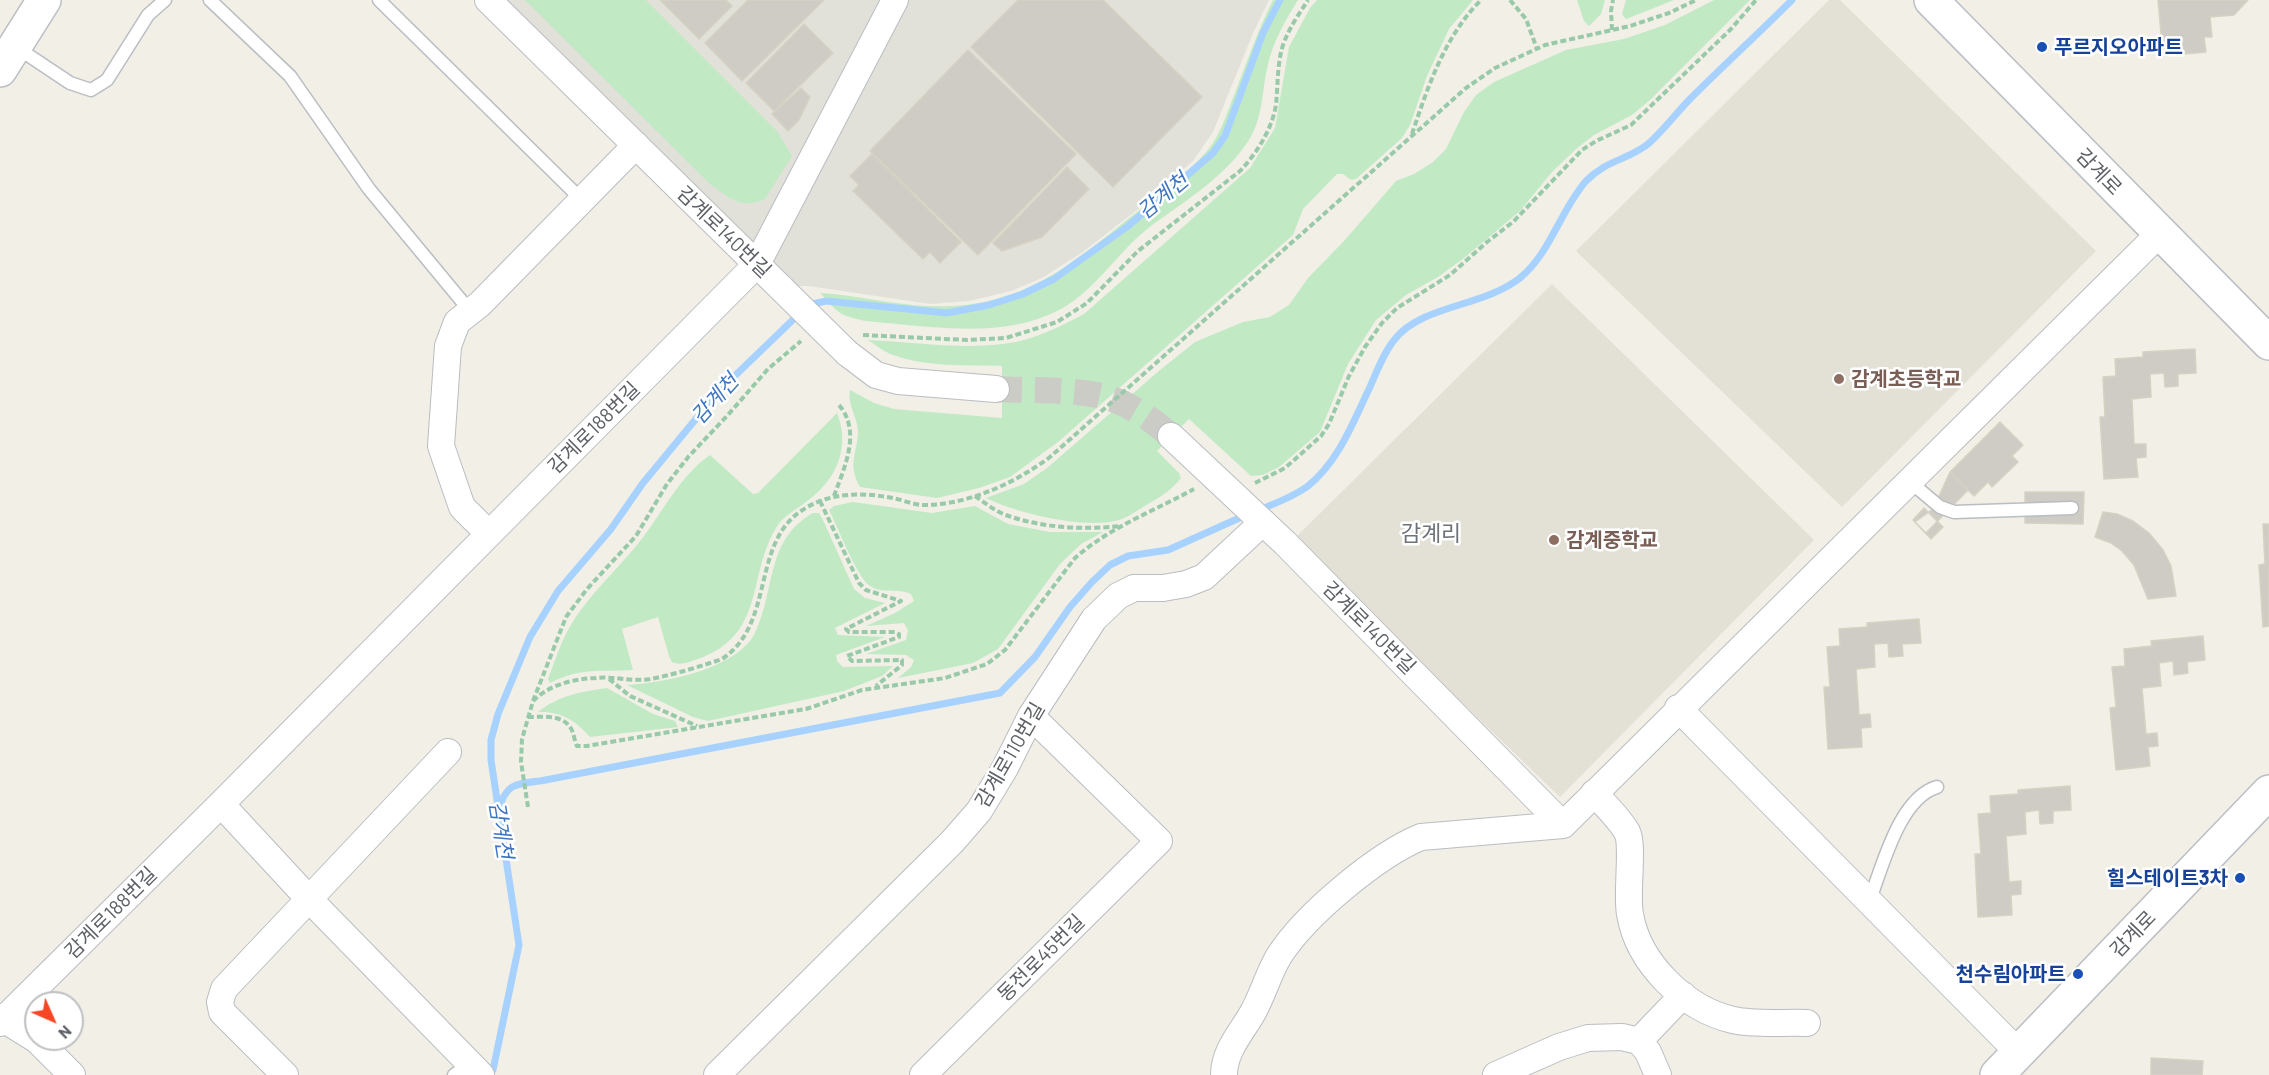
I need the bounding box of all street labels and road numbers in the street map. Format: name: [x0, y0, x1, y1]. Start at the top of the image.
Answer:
street label: 감계로: [2071, 144, 2127, 200]
street label: 감계로140번길: [672, 181, 776, 283]
street label: 감계로188번길: [543, 377, 645, 479]
street label: 감계로140번길: [1318, 577, 1420, 679]
street label: 감계로110번길: [970, 698, 1050, 812]
street label: 감계로188번길: [60, 862, 162, 964]
street label: 감계로: [2105, 906, 2161, 962]
street label: 동전로45번길: [992, 909, 1090, 1007]

